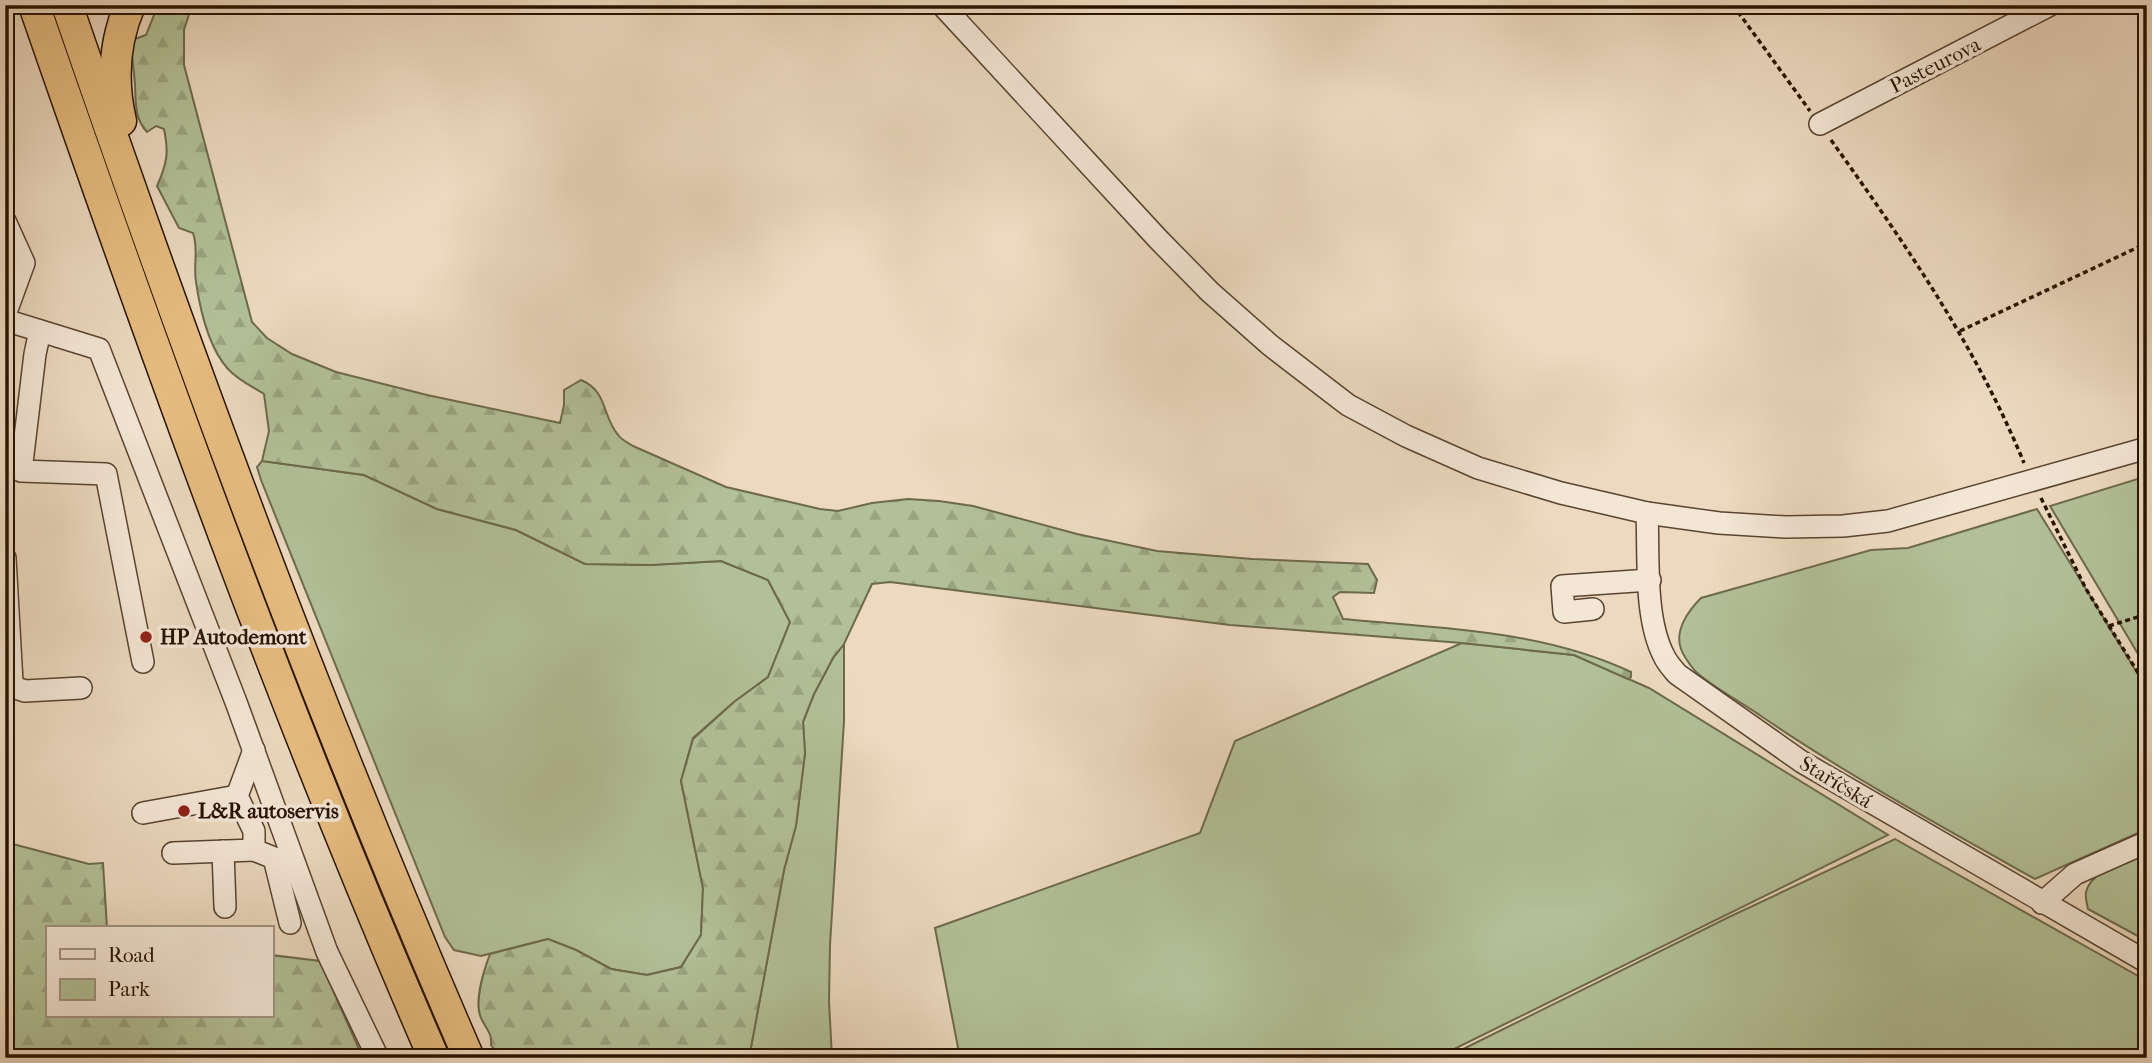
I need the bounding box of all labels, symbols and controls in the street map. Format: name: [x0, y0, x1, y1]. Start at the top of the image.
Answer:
street label: Pasteurova: [1886, 32, 1985, 98]
place label: HP Autodemont: [160, 625, 307, 649]
marker: HP Autodemont: [138, 629, 154, 645]
street label: Staříčská: [1795, 751, 1877, 813]
place label: L&R autoservis: [198, 799, 339, 823]
marker: L&R autoservis: [176, 803, 192, 819]
legend: [46, 926, 273, 1018]
text: Road: [108, 943, 155, 967]
text: Park: [108, 977, 150, 1001]

